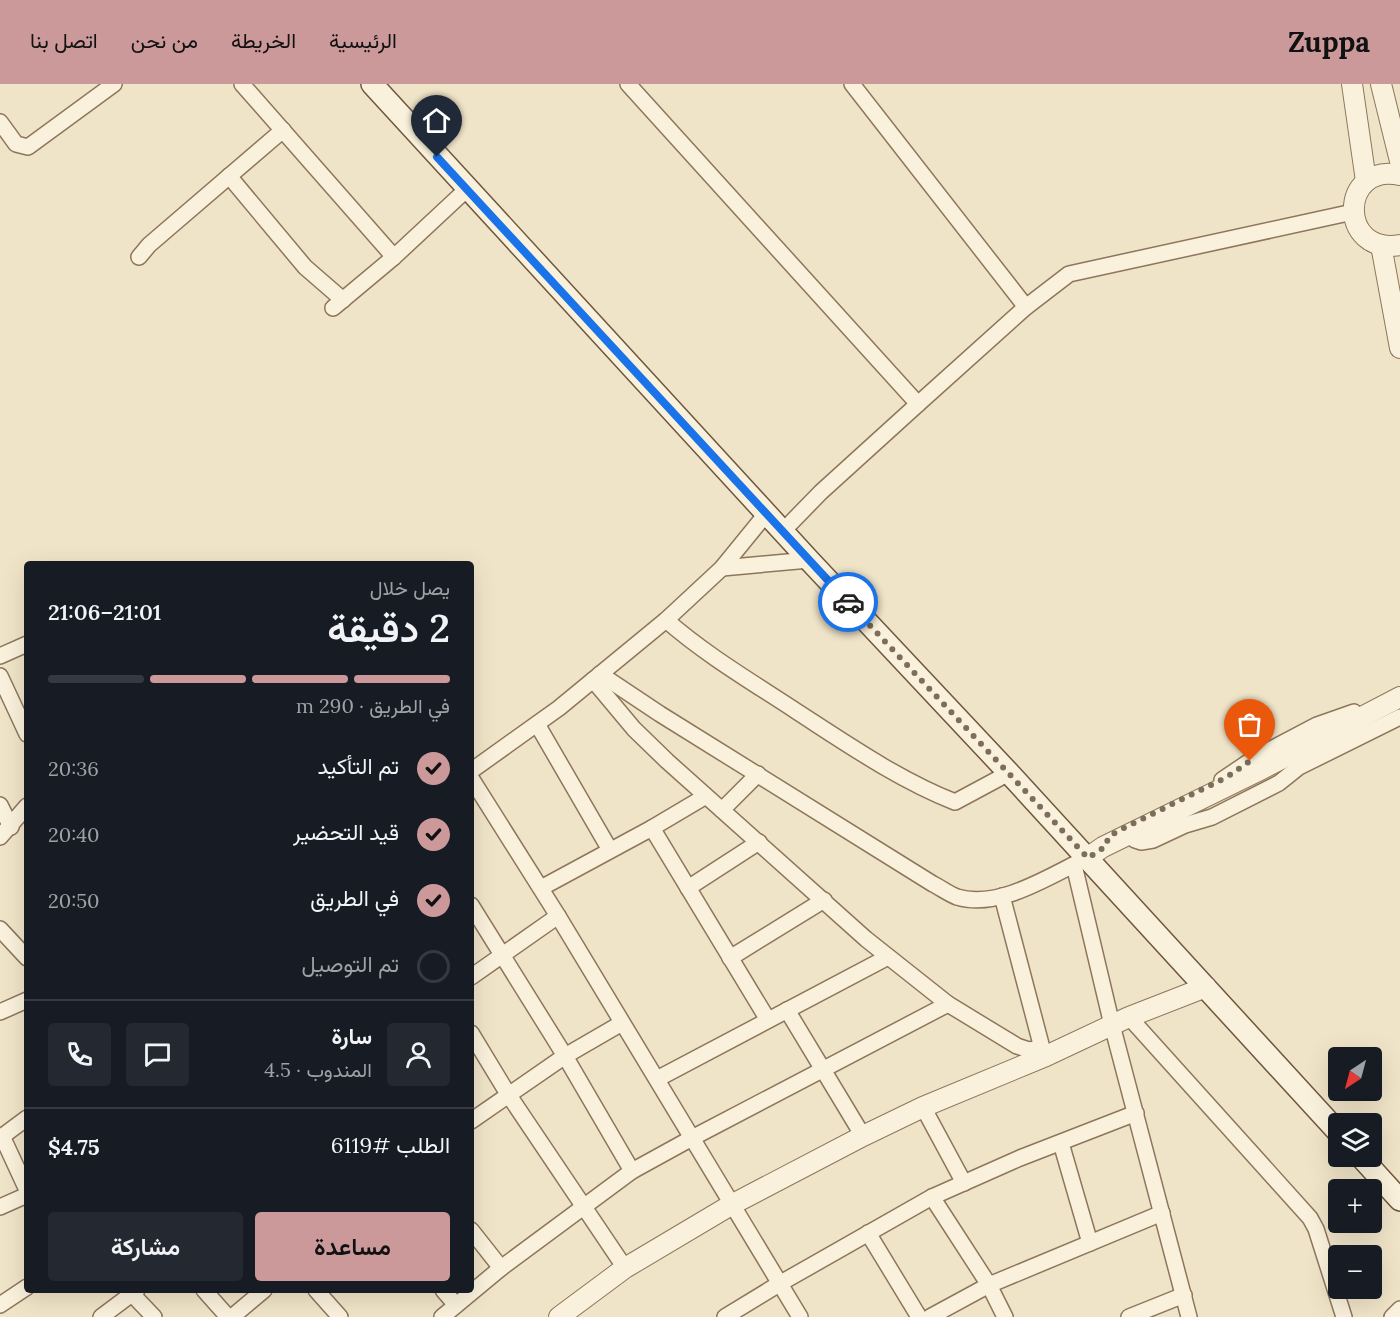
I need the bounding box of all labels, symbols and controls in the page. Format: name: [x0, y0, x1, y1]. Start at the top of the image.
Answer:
text: Zuppa: [1288, 24, 1370, 60]
text: اتصل بنا: [30, 27, 98, 54]
text: من نحن: [131, 27, 198, 54]
text: الخريطة: [231, 27, 296, 54]
text: الرئيسية: [329, 27, 397, 54]
pin: [411, 95, 462, 157]
icon: home: [420, 104, 453, 137]
courier: [818, 572, 878, 632]
text: يصل خلال: [370, 575, 450, 600]
icon: car: [832, 586, 865, 619]
text: 21:01–21:06: [48, 598, 161, 626]
text: 2 دقيقة: [327, 603, 450, 653]
text: في الطريق · 290 m: [296, 693, 450, 718]
pin: [1224, 699, 1275, 761]
icon: bag: [1233, 708, 1266, 741]
text: تم التأكيد: [317, 752, 399, 780]
icon: check: [417, 752, 450, 785]
text: 20:36: [48, 756, 99, 781]
text: قيد التحضير: [293, 818, 399, 846]
icon: check: [417, 818, 450, 851]
text: 20:40: [48, 822, 99, 847]
text: في الطريق: [310, 884, 399, 912]
icon: check: [417, 884, 450, 917]
text: 20:50: [48, 888, 99, 913]
text: تم التوصيل: [302, 950, 399, 978]
text: سارة: [331, 1022, 372, 1050]
button: phone: [48, 1023, 111, 1086]
button: chat: [126, 1023, 189, 1086]
button: person: [387, 1023, 450, 1086]
north arrow: [1328, 1047, 1382, 1101]
map controls: [1328, 1047, 1382, 1299]
text: المندوب · 4.5: [264, 1057, 372, 1082]
button: layers: [1328, 1113, 1382, 1167]
text: الطلب #6119: [331, 1131, 450, 1159]
text: $4.75: [48, 1133, 100, 1161]
button: +: [1328, 1179, 1382, 1233]
button: مشاركة: [48, 1212, 243, 1281]
button: مساعدة: [255, 1212, 450, 1281]
button: −: [1328, 1245, 1382, 1299]

